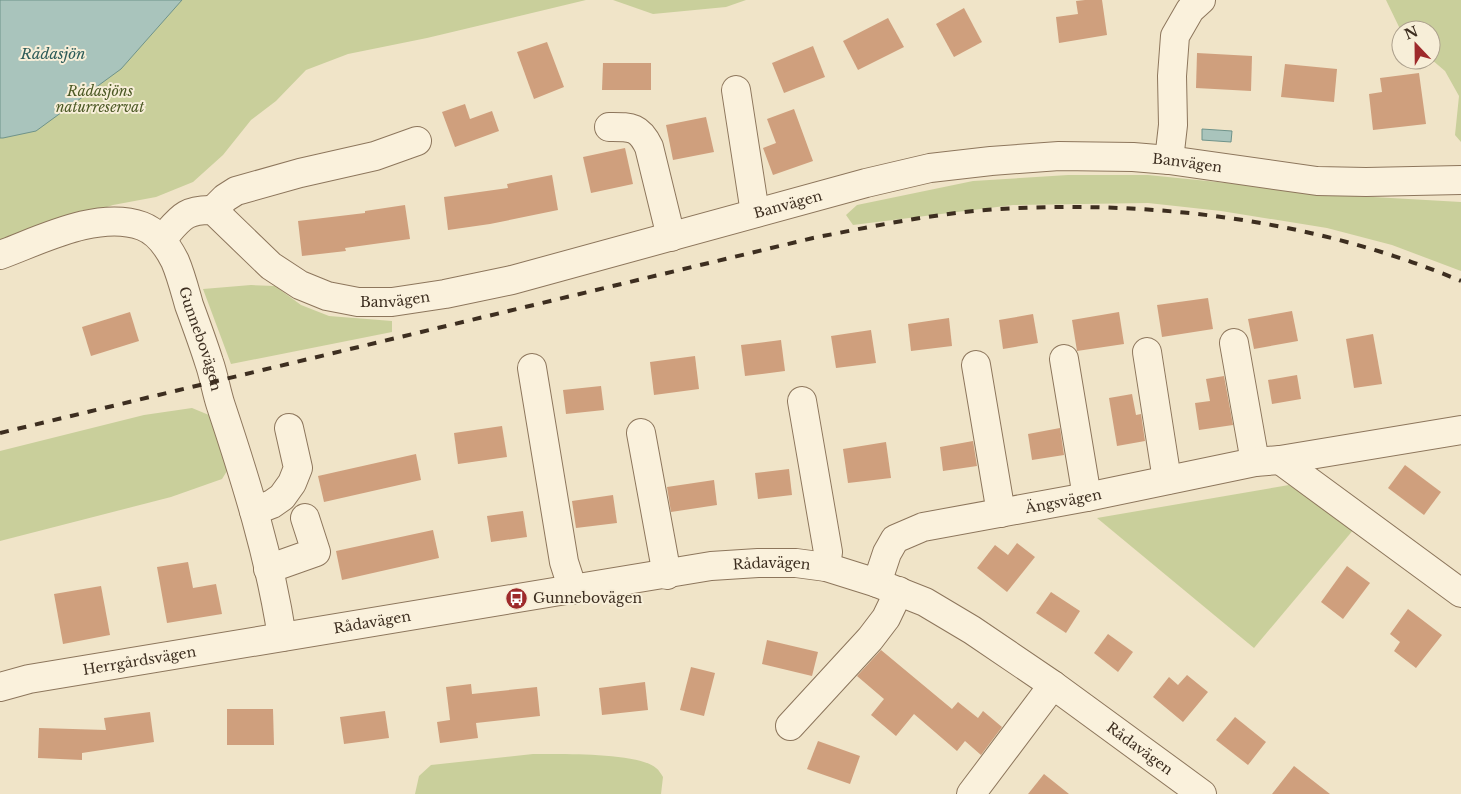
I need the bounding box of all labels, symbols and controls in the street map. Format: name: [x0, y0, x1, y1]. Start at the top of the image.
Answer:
north arrow: [1391, 20, 1441, 70]
text: N: [1402, 22, 1421, 44]
water label: Rådasjön: [20, 44, 85, 63]
park label: Rådasjöns naturreservat: [56, 82, 145, 116]
street label: Banvägen: [1152, 150, 1224, 176]
street label: Banvägen: [752, 186, 824, 222]
street label: Gunnebovägen: [175, 284, 226, 393]
street label: Banvägen: [360, 287, 431, 312]
street label: Ängsvägen: [1023, 485, 1104, 517]
street label: Rådavägen: [732, 554, 812, 574]
bus stop icon: Gunnebovägen: [505, 586, 529, 610]
place label: Gunnebovägen: [533, 589, 642, 607]
street label: Rådavägen: [332, 607, 412, 637]
street label: Herrgårdsvägen: [81, 642, 198, 679]
street label: Rådavägen: [1103, 718, 1177, 779]

